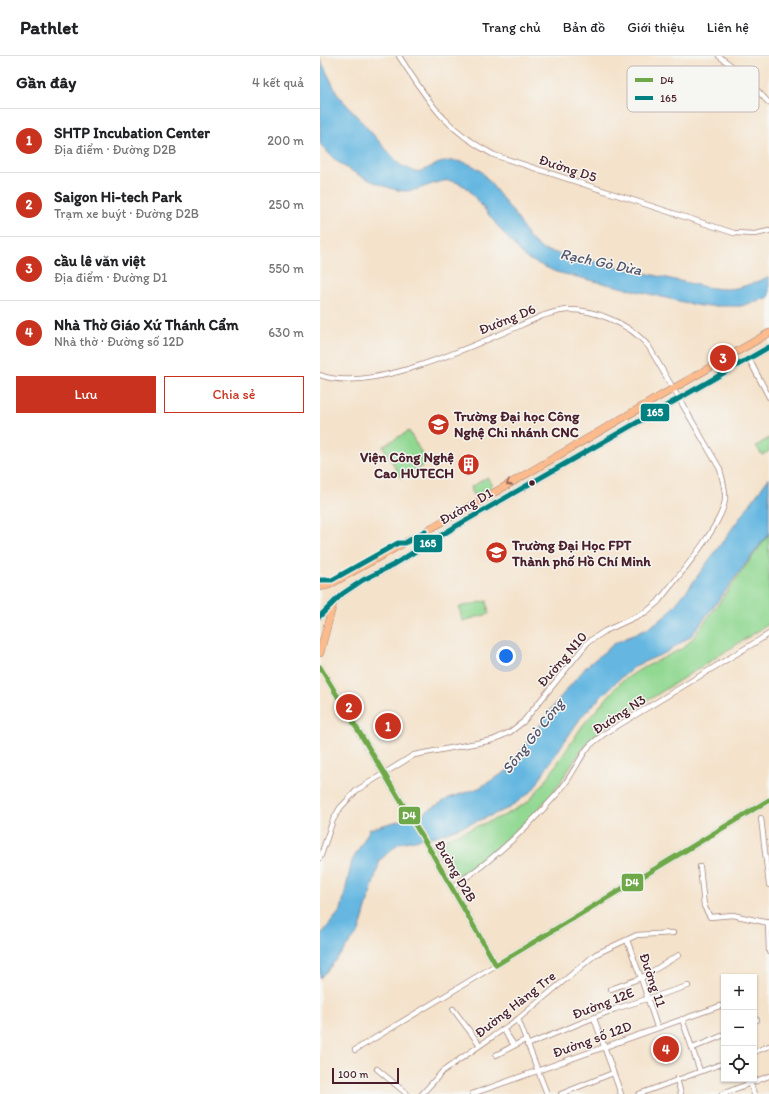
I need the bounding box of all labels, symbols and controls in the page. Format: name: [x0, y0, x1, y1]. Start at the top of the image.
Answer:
text: Pathlet: [20, 16, 78, 39]
text: Trang chủ: [482, 19, 541, 36]
text: Bản đồ: [563, 19, 605, 36]
text: Giới thiệu: [627, 19, 685, 36]
text: Liên hệ: [707, 19, 749, 36]
legend: [627, 66, 759, 112]
text: Gần đây: [16, 72, 76, 92]
text: D4: [660, 74, 674, 87]
text: 4 kết quả: [252, 75, 304, 90]
text: 165: [660, 92, 677, 105]
text: SHTP Incubation Center: [54, 124, 210, 142]
text: 1: [26, 133, 32, 148]
text: 200 m: [267, 133, 304, 148]
text: Địa điểm · Đường D2B: [54, 142, 176, 157]
street label: Đường D5: [537, 151, 599, 186]
text: Saigon Hi-tech Park: [54, 188, 182, 206]
text: 2: [26, 197, 32, 212]
text: 250 m: [268, 197, 304, 212]
text: Trạm xe buýt · Đường D2B: [54, 206, 199, 221]
water label: Rạch Gò Dừa: [559, 245, 643, 279]
text: cầu lê văn việt: [54, 252, 146, 270]
text: 3: [25, 261, 33, 276]
text: 550 m: [268, 261, 304, 276]
text: Địa điểm · Đường D1: [54, 270, 167, 285]
street label: Đường D6: [476, 300, 538, 339]
text: Nhà Thờ Giáo Xứ Thánh Cẩm: [54, 316, 239, 334]
text: 4: [25, 325, 33, 340]
text: 630 m: [268, 325, 304, 340]
text: Nhà thờ · Đường số 12D: [54, 334, 184, 349]
pin: 3: [710, 343, 736, 373]
button: Lưu: [16, 376, 156, 413]
button: Chia sẻ: [164, 376, 304, 413]
line badge: 165: [640, 403, 670, 422]
text: 165: [647, 406, 664, 419]
place label: Trường Đại học Công Nghệ Chi nhánh CNC: [453, 408, 580, 441]
school or university icon: Trường Đại học Công Nghệ Chi nhánh CNC: [425, 411, 451, 437]
place label: Viện Công Nghệ Cao HUTECH: [360, 449, 454, 482]
building icon: Viện Công Nghệ Cao HUTECH: [456, 452, 482, 478]
unlabelled marker: [527, 478, 537, 488]
one-way arrow: [506, 479, 513, 486]
street label: Đường D1: [436, 484, 496, 529]
line badge: 165: [413, 534, 443, 553]
text: 165: [420, 537, 437, 550]
place label: Trường Đại Học FPT Thành phố Hồ Chí Minh: [511, 537, 651, 570]
school or university icon: Trường Đại Học FPT Thành phố Hồ Chí Minh: [484, 540, 510, 566]
street label: Đường N10: [534, 628, 591, 690]
your location: [496, 646, 516, 666]
street label: Đường N3: [589, 691, 649, 738]
pin: 2: [336, 692, 362, 722]
water label: Sông Gò Công: [498, 693, 569, 777]
pin: 1: [375, 711, 401, 741]
line badge: D4: [398, 806, 421, 825]
text: D4: [402, 809, 416, 822]
street label: Đường D2B: [431, 837, 480, 905]
line badge: D4: [621, 873, 644, 892]
text: D4: [625, 876, 639, 889]
street label: Đường 11: [635, 951, 670, 1010]
street label: Đường Hàng Tre: [471, 967, 559, 1041]
map controls: [721, 974, 757, 1082]
button: +: [721, 974, 757, 1010]
street label: Đường 12E: [570, 984, 637, 1023]
button: −: [721, 1010, 757, 1046]
street label: Đường số 12D: [550, 1017, 634, 1062]
pin: 4: [653, 1034, 679, 1064]
button: locate: [721, 1046, 757, 1082]
scale bar: [332, 1066, 399, 1085]
text: 100 m: [338, 1068, 368, 1081]

